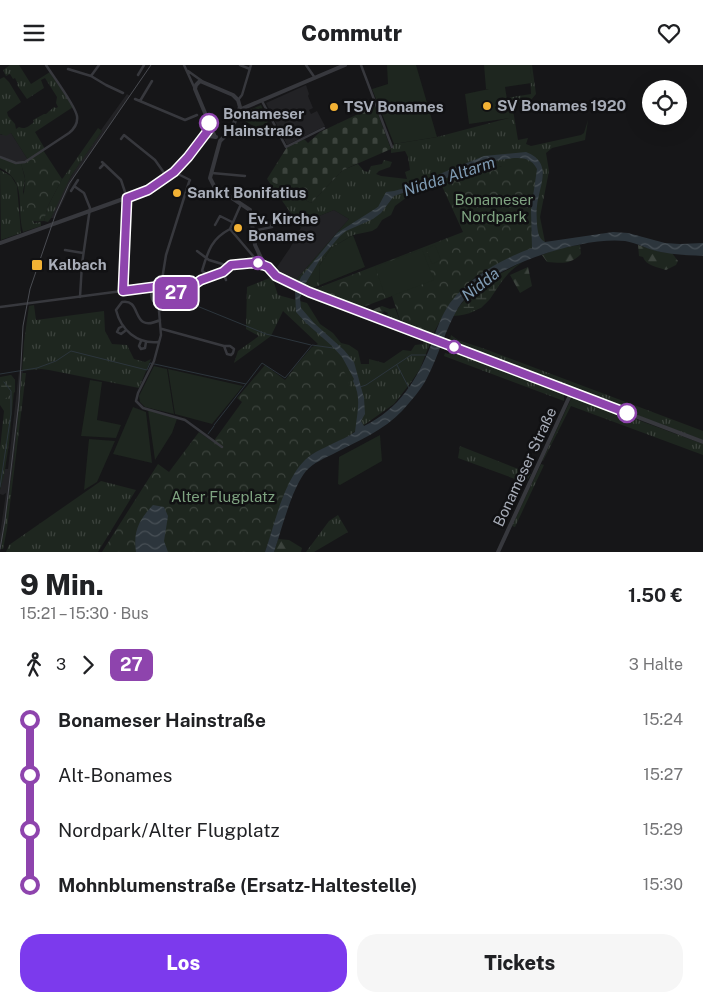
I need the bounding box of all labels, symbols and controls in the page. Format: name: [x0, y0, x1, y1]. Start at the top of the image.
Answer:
icon: menu: [20, 19, 48, 47]
icon: heart: [655, 19, 683, 47]
text: Commutr: [301, 20, 402, 46]
map controls: [642, 80, 687, 125]
button: locate: [642, 80, 687, 125]
place label: SV Bonames 1920: [497, 97, 626, 114]
place label: TSV Bonames: [344, 98, 444, 115]
marker: SV Bonames 1920: [481, 100, 493, 112]
marker: TSV Bonames: [328, 101, 340, 113]
place label: Bonameser Hainstraße: [223, 105, 304, 139]
marker: Bonameser Hainstraße: [199, 113, 219, 133]
water label: Nidda Altarm: [401, 153, 497, 200]
place label: Sankt Bonifatius: [187, 184, 306, 201]
marker: Sankt Bonifatius: [171, 187, 183, 199]
park label: Bonameser Nordpark: [455, 191, 534, 225]
place label: Ev. Kirche Bonames: [248, 210, 318, 244]
marker: Ev. Kirche Bonames: [232, 222, 244, 234]
place label: Kalbach: [48, 256, 107, 273]
unlabelled marker: [251, 256, 265, 270]
marker: Kalbach: [30, 258, 44, 272]
water label: Nidda: [458, 264, 503, 305]
line badge: 27: [154, 277, 198, 309]
text: 27: [165, 282, 187, 303]
unlabelled marker: [447, 340, 461, 354]
unlabelled marker: [617, 403, 637, 423]
street label: Bonameser Straße: [490, 405, 560, 529]
park label: Alter Flugplatz: [171, 488, 275, 505]
text: 9 Min.: [20, 568, 104, 601]
text: 1.50 €: [628, 584, 683, 606]
text: 15:21 – 15:30 · Bus: [20, 604, 149, 623]
icon: walk: [20, 651, 48, 679]
icon: forward: [74, 651, 102, 679]
text: 27: [120, 654, 143, 675]
text: 3: [56, 655, 66, 674]
text: 3 Halte: [629, 655, 683, 674]
text: Bonameser Hainstraße: [58, 709, 266, 731]
text: 15:24: [643, 710, 683, 729]
text: Alt-Bonames: [58, 764, 172, 786]
text: 15:27: [643, 765, 683, 784]
text: Nordpark/Alter Flugplatz: [58, 819, 280, 841]
text: 15:29: [643, 820, 683, 839]
text: Mohnblumenstraße (Ersatz-Haltestelle): [58, 874, 417, 896]
text: 15:30: [643, 875, 683, 894]
button: Los: [20, 934, 347, 992]
button: Tickets: [357, 934, 683, 992]

